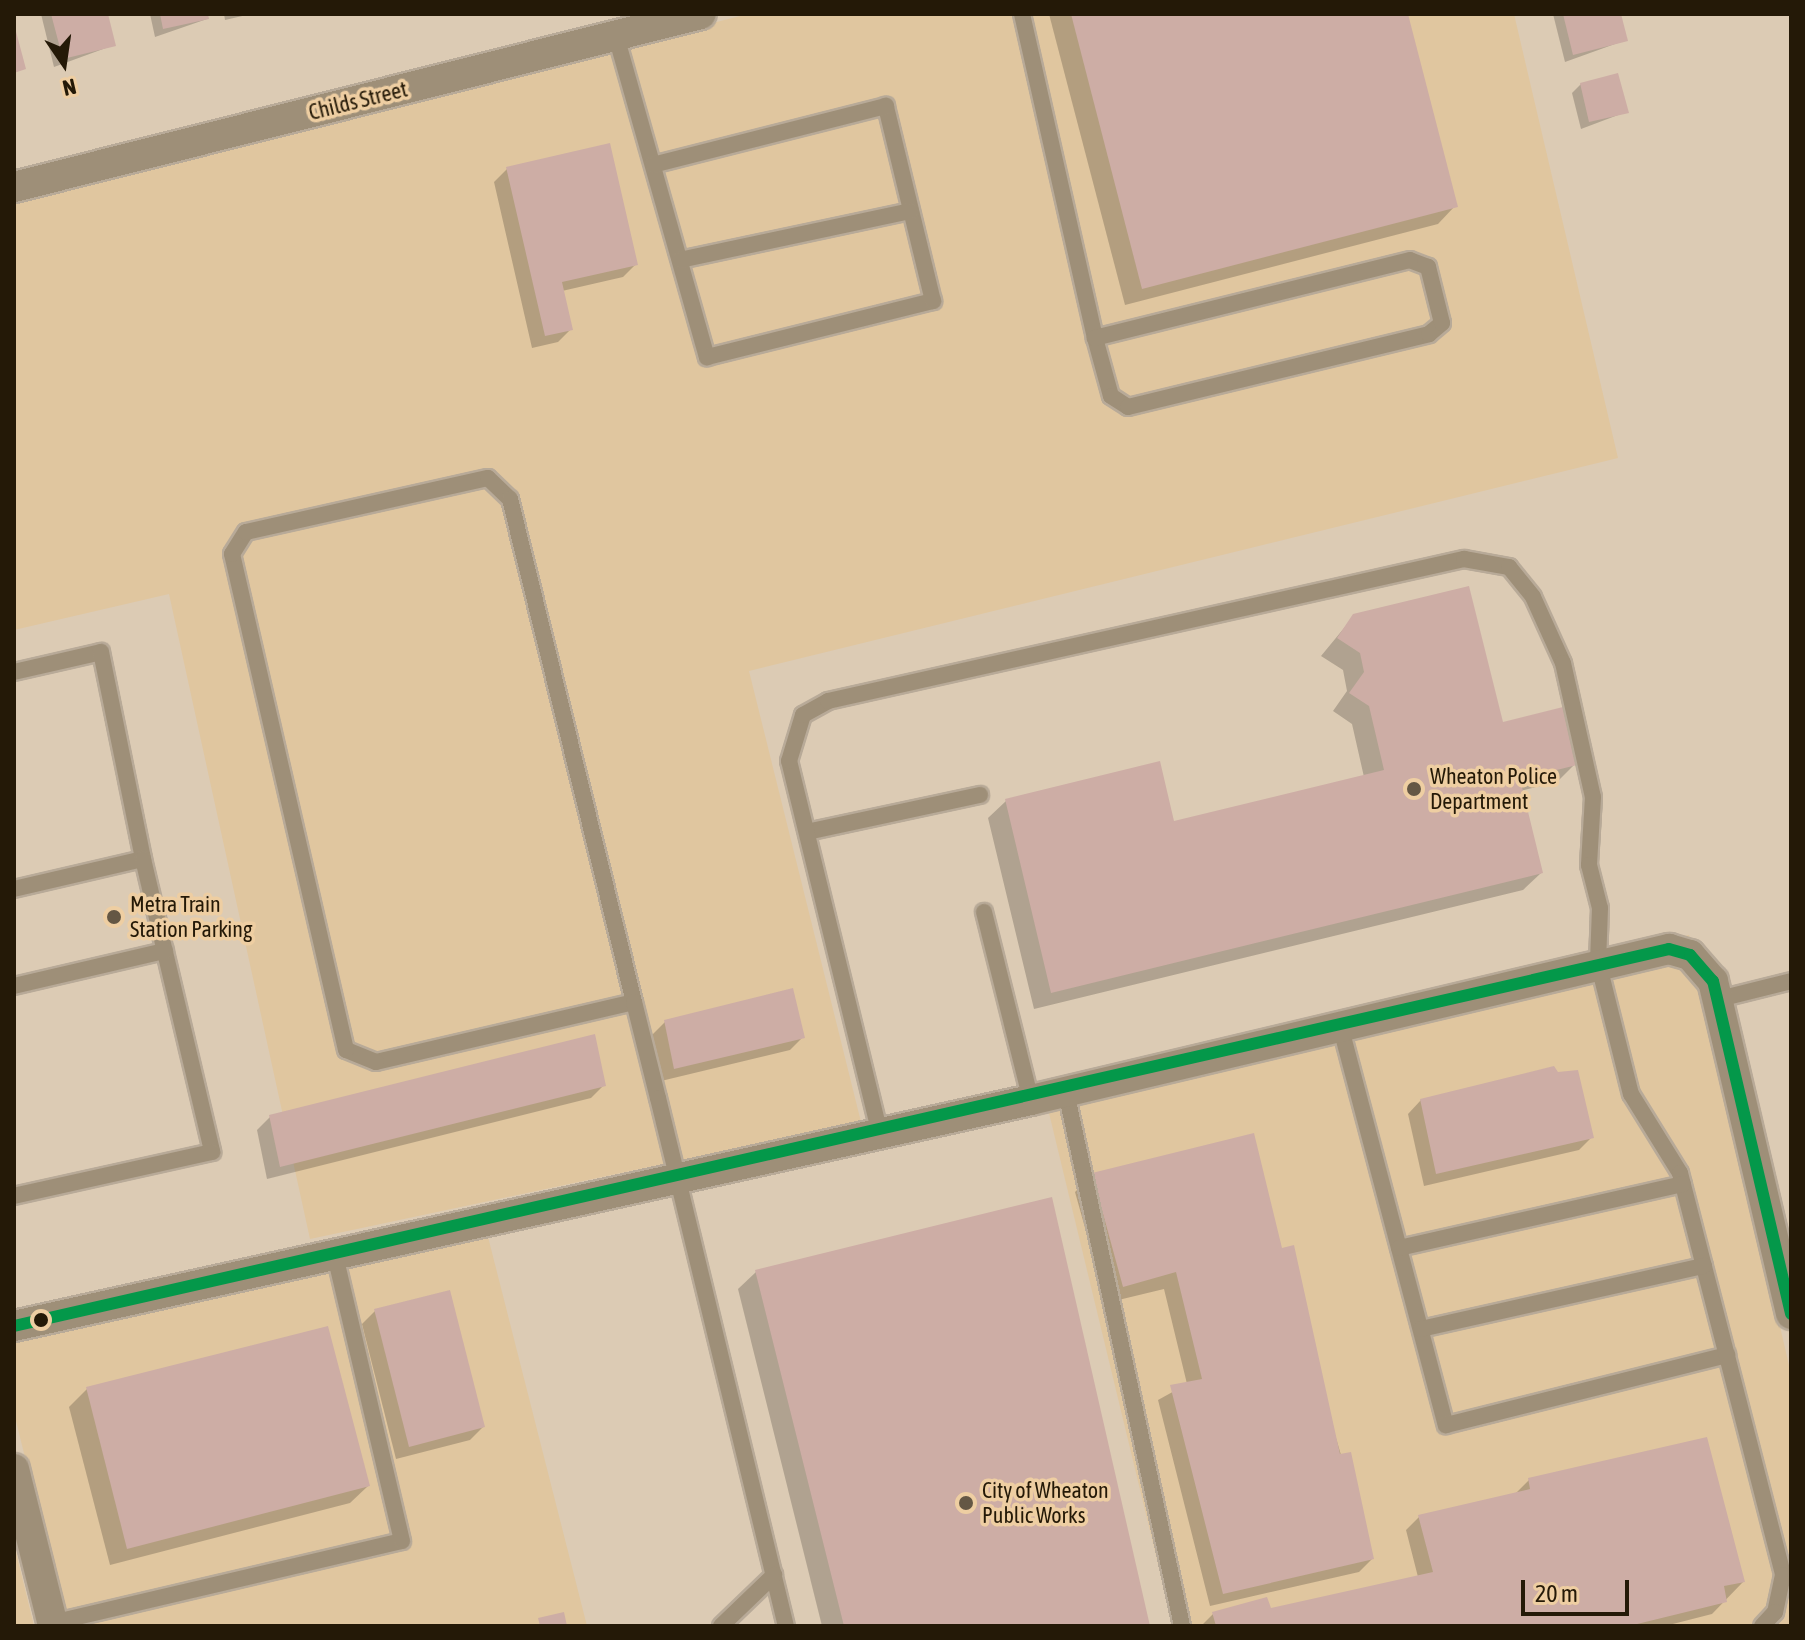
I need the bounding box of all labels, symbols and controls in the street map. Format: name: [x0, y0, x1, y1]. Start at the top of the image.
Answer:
north arrow: [24, 24, 104, 104]
text: N: [60, 73, 79, 102]
street label: Childs Street: [306, 76, 410, 126]
place label: Wheaton Police Department: [1430, 763, 1557, 814]
marker: Wheaton Police Department: [1405, 780, 1423, 798]
place label: Metra Train Station Parking: [130, 891, 252, 942]
marker: Metra Train Station Parking: [105, 908, 123, 926]
unlabelled marker: [33, 1312, 49, 1328]
place label: City of Wheaton Public Works: [982, 1477, 1109, 1528]
marker: City of Wheaton Public Works: [957, 1494, 975, 1512]
scale bar: [1525, 1564, 1633, 1614]
text: 20 m: [1535, 1580, 1578, 1607]

